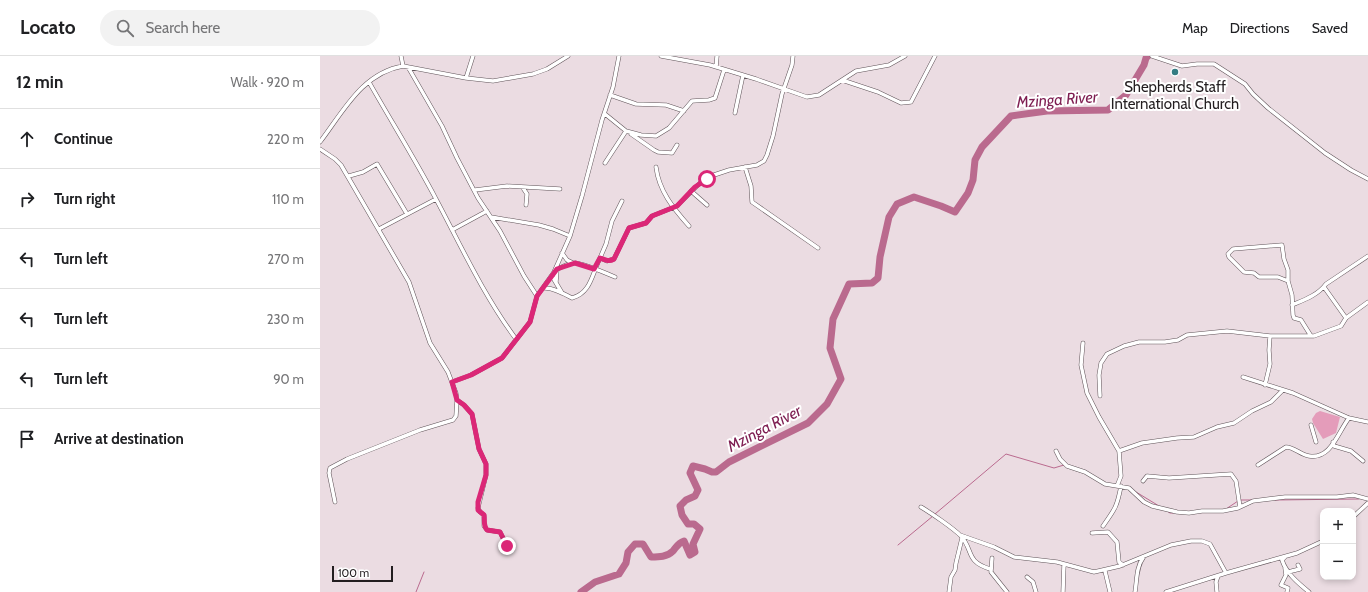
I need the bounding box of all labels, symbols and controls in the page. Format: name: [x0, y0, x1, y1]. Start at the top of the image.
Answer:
search box: [100, 10, 380, 46]
text: Locato: [20, 16, 76, 39]
icon: search: [114, 17, 136, 39]
text: Search here: [146, 19, 220, 37]
text: Map: [1182, 19, 1208, 37]
text: Directions: [1230, 19, 1290, 37]
text: Saved: [1312, 19, 1348, 37]
marker: Shepherds Staff International Church: [1170, 67, 1180, 77]
text: 12 min: [16, 72, 63, 92]
text: Walk · 920 m: [231, 74, 304, 90]
place label: Shepherds Staff International Church: [1111, 78, 1239, 113]
water label: Mzinga River: [1015, 87, 1099, 112]
icon: ahead: [16, 128, 38, 150]
text: Continue: [54, 130, 113, 148]
text: 220 m: [267, 131, 304, 147]
route start: [698, 170, 716, 188]
icon: right: [16, 188, 38, 210]
text: Turn right: [54, 190, 115, 208]
text: 110 m: [272, 191, 304, 207]
icon: left: [16, 248, 38, 270]
text: Turn left: [54, 250, 108, 268]
text: 270 m: [267, 251, 304, 267]
icon: left: [16, 308, 38, 330]
text: Turn left: [54, 310, 108, 328]
text: 230 m: [267, 311, 304, 327]
icon: left: [16, 368, 38, 390]
text: Turn left: [54, 370, 108, 388]
text: 90 m: [273, 371, 304, 387]
water label: Mzinga River: [723, 400, 806, 456]
icon: arrive: [16, 428, 38, 450]
text: Arrive at destination: [54, 430, 184, 448]
map controls: [1320, 508, 1356, 580]
button: +: [1320, 508, 1356, 544]
route end: [498, 537, 516, 555]
button: −: [1320, 544, 1356, 580]
scale bar: [332, 564, 393, 583]
text: 100 m: [338, 566, 369, 580]

